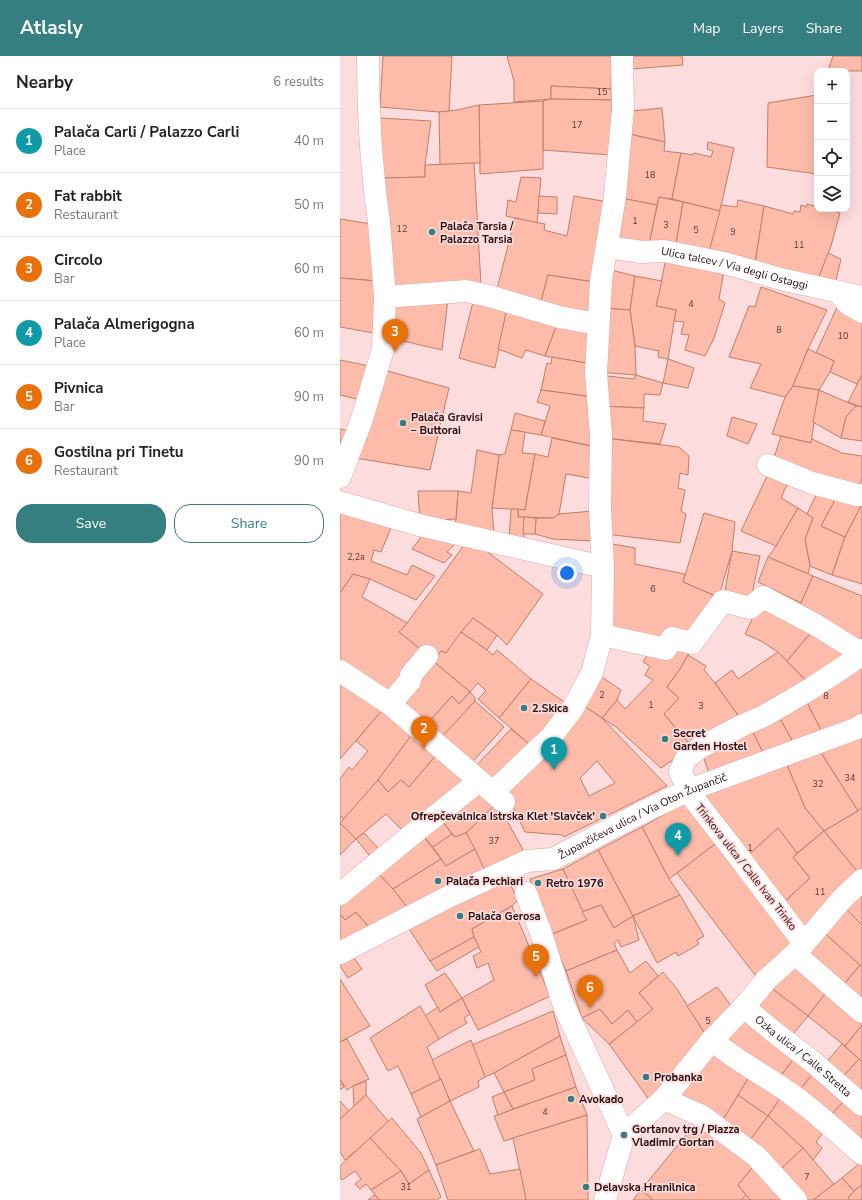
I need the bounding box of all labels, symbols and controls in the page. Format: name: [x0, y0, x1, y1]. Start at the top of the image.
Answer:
text: Atlasly: [20, 15, 83, 41]
text: Map: [693, 19, 720, 38]
text: Layers: [742, 19, 784, 38]
text: Share: [806, 19, 842, 38]
map controls: [814, 68, 850, 212]
button: +: [814, 68, 850, 104]
text: Nearby: [16, 71, 73, 94]
text: 6 results: [273, 73, 324, 91]
house number: 15: [597, 86, 607, 98]
button: −: [814, 104, 850, 140]
house number: 17: [572, 119, 582, 131]
text: Palača Carli / Palazzo Carli: [54, 122, 239, 142]
text: 1: [25, 132, 33, 150]
text: 40 m: [294, 132, 324, 150]
button: locate: [814, 140, 850, 176]
text: Place: [54, 142, 86, 160]
house number: 18: [645, 169, 655, 181]
button: layers: [814, 176, 850, 212]
text: Fat rabbit: [54, 186, 122, 206]
text: 2: [25, 196, 33, 214]
text: 50 m: [294, 196, 324, 214]
text: Restaurant: [54, 206, 118, 224]
house number: 1: [632, 215, 638, 227]
place label: Palača Tarsia / Palazzo Tarsia: [440, 219, 514, 247]
house number: 3: [663, 219, 669, 231]
house number: 12: [397, 223, 407, 235]
house number: 5: [693, 224, 699, 236]
house number: 9: [730, 226, 736, 238]
marker: Palača Tarsia / Palazzo Tarsia: [427, 227, 437, 237]
house number: 11: [794, 239, 804, 251]
street label: Ulica talcev / Via degli Ostaggi: [660, 243, 810, 292]
text: Circolo: [54, 250, 103, 270]
text: 3: [25, 260, 33, 278]
text: 60 m: [294, 260, 324, 278]
text: Bar: [54, 270, 74, 288]
house number: 4: [688, 298, 694, 310]
text: Palača Almerigogna: [54, 314, 195, 334]
pin: 3: [382, 319, 408, 352]
text: 4: [25, 324, 33, 342]
text: 60 m: [294, 324, 324, 342]
house number: 8: [776, 324, 782, 336]
house number: 10: [838, 330, 848, 342]
text: Place: [54, 334, 86, 352]
text: Pivnica: [54, 378, 103, 398]
text: 5: [25, 388, 33, 406]
text: 90 m: [294, 388, 324, 406]
text: Bar: [54, 398, 74, 416]
place label: Palača Gravisi – Buttorai: [411, 410, 483, 438]
marker: Palača Gravisi – Buttorai: [398, 418, 408, 428]
text: Gostilna pri Tinetu: [54, 442, 184, 462]
text: 6: [25, 452, 33, 470]
text: 90 m: [294, 452, 324, 470]
text: Restaurant: [54, 462, 118, 480]
button: Save: [16, 504, 166, 543]
button: Share: [174, 504, 324, 543]
house number: 2,2a: [347, 551, 365, 563]
your location: [557, 563, 577, 583]
house number: 6: [650, 583, 656, 595]
house number: 2: [599, 689, 605, 701]
house number: 8: [823, 690, 829, 702]
house number: 1: [648, 699, 654, 711]
house number: 3: [698, 700, 704, 712]
place label: 2.Skica: [532, 701, 568, 716]
marker: 2.Skica: [519, 703, 529, 713]
pin: 2: [411, 716, 437, 749]
place label: Secret Garden Hostel: [673, 726, 748, 754]
marker: Secret Garden Hostel: [660, 734, 670, 744]
pin: 1: [541, 737, 567, 770]
street label: Župančičeva ulica / Via Oton Župančič: [555, 769, 729, 863]
house number: 34: [845, 772, 856, 784]
house number: 32: [813, 778, 823, 790]
street label: Trinkova ulica / Calle Ivan Trinko: [692, 800, 800, 934]
place label: Ofrepčevalnica Istrska Klet 'Slavček': [411, 809, 595, 824]
marker: Ofrepčevalnica Istrska Klet 'Slavček': [598, 811, 608, 821]
pin: 4: [665, 823, 691, 856]
house number: 37: [489, 835, 499, 847]
house number: 1: [747, 842, 753, 854]
place label: Palača Pechiari: [446, 874, 523, 889]
marker: Palača Pechiari: [433, 876, 443, 886]
place label: Retro 1976: [546, 876, 604, 891]
marker: Retro 1976: [533, 878, 543, 888]
house number: 11: [815, 886, 825, 898]
place label: Palača Gerosa: [468, 909, 541, 924]
marker: Palača Gerosa: [455, 911, 465, 921]
pin: 5: [523, 944, 549, 977]
pin: 6: [577, 975, 603, 1008]
street label: Ozka ulica / Calle Stretta: [752, 1012, 855, 1100]
house number: 5: [705, 1015, 711, 1027]
place label: Probanka: [654, 1070, 703, 1085]
marker: Probanka: [641, 1072, 651, 1082]
place label: Avokado: [579, 1092, 624, 1107]
marker: Avokado: [566, 1094, 576, 1104]
house number: 4: [542, 1106, 548, 1118]
place label: Gortanov trg / Piazza Vladimir Gortan: [631, 1122, 740, 1150]
marker: Gortanov trg / Piazza Vladimir Gortan: [619, 1130, 629, 1140]
house number: 7: [804, 1171, 810, 1183]
place label: Delavska Hranilnica: [594, 1180, 696, 1195]
house number: 31: [401, 1181, 411, 1193]
marker: Delavska Hranilnica: [581, 1182, 591, 1192]

